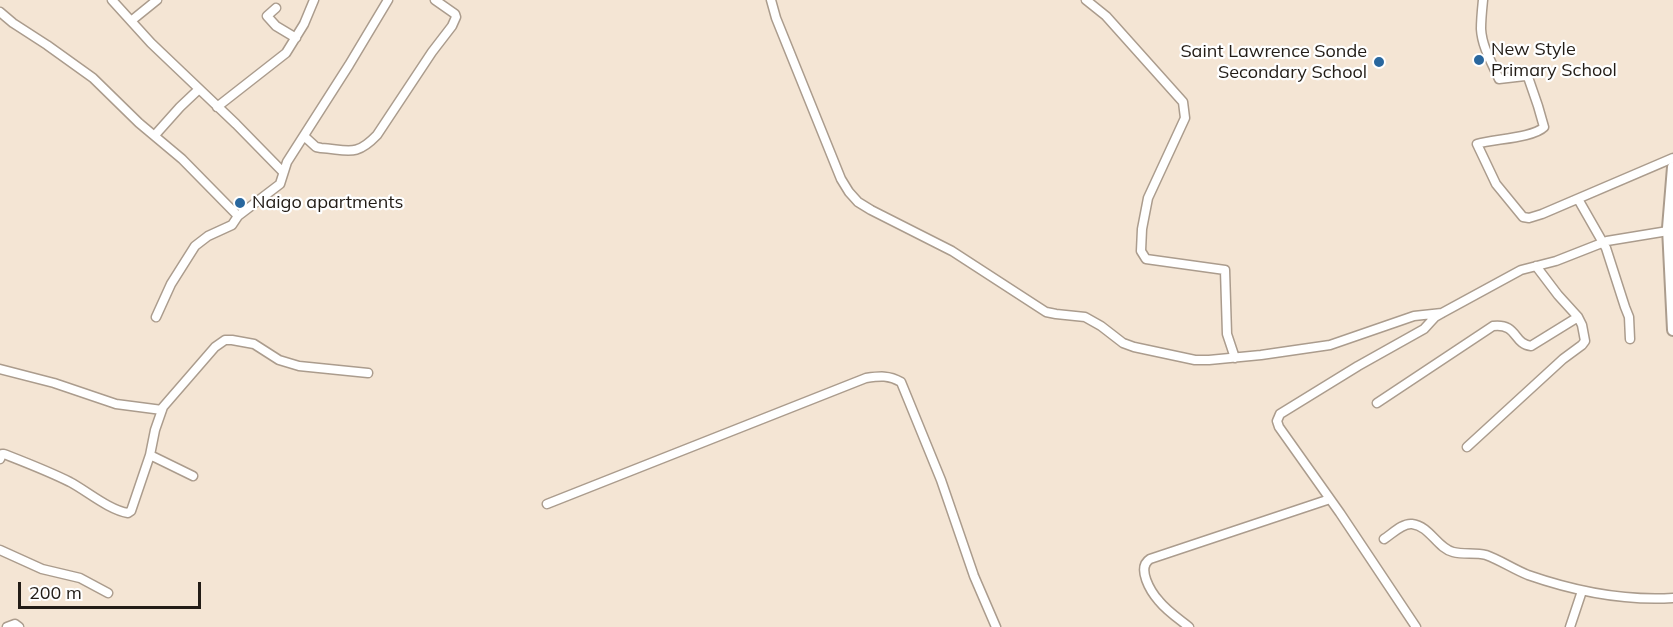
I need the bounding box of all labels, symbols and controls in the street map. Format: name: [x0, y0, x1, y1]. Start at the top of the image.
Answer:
place label: New Style Primary School: [1491, 39, 1617, 82]
place label: Saint Lawrence Sonde Secondary School: [1180, 41, 1367, 84]
marker: New Style Primary School: [1472, 53, 1486, 67]
marker: Saint Lawrence Sonde Secondary School: [1372, 55, 1386, 69]
place label: Naigo apartments: [252, 192, 403, 214]
marker: Naigo apartments: [233, 196, 247, 210]
scale bar: [21, 570, 204, 608]
text: 200 m: [29, 581, 82, 604]

